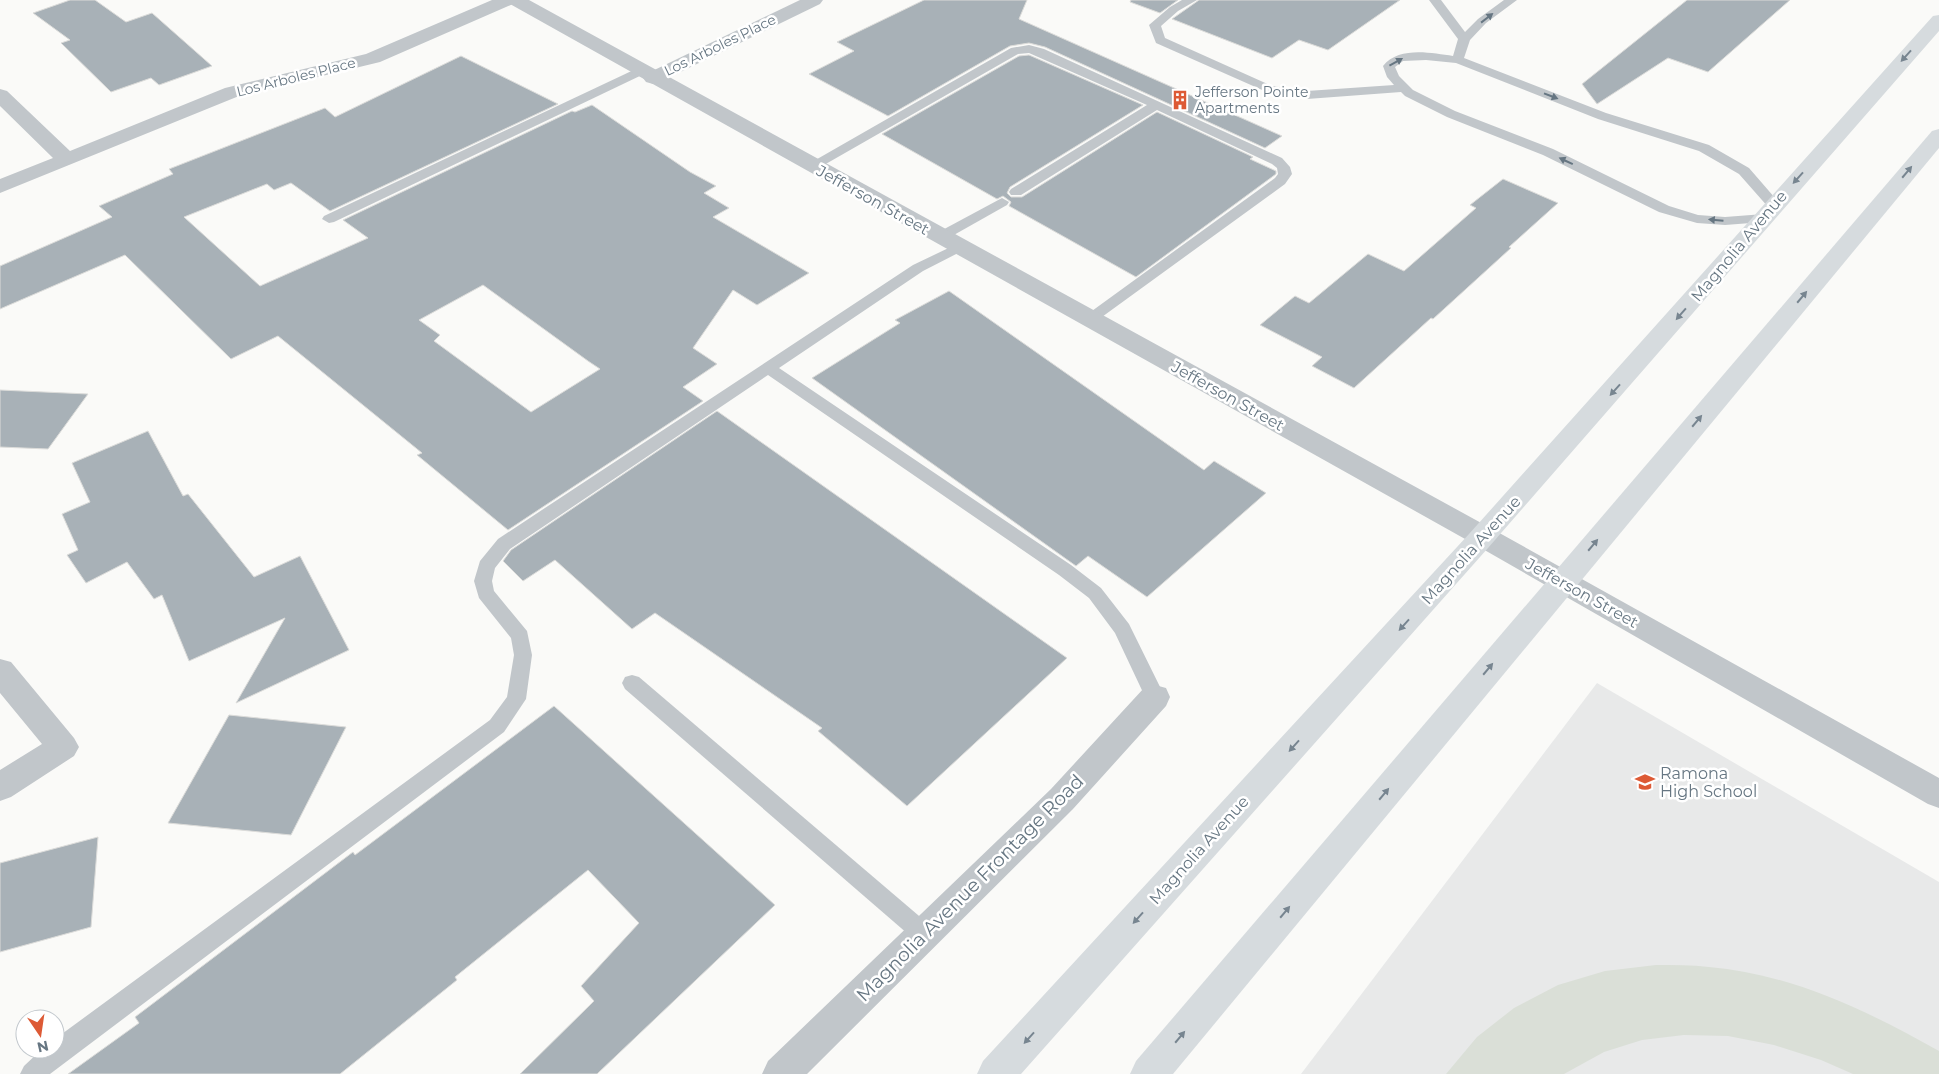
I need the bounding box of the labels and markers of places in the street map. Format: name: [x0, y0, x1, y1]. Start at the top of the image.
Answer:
place label: Jefferson Pointe Apartments: [1194, 83, 1308, 117]
building icon: Jefferson Pointe Apartments: [1169, 89, 1191, 111]
place label: Ramona High School: [1660, 764, 1757, 801]
school or university icon: Ramona High School: [1634, 771, 1656, 793]

